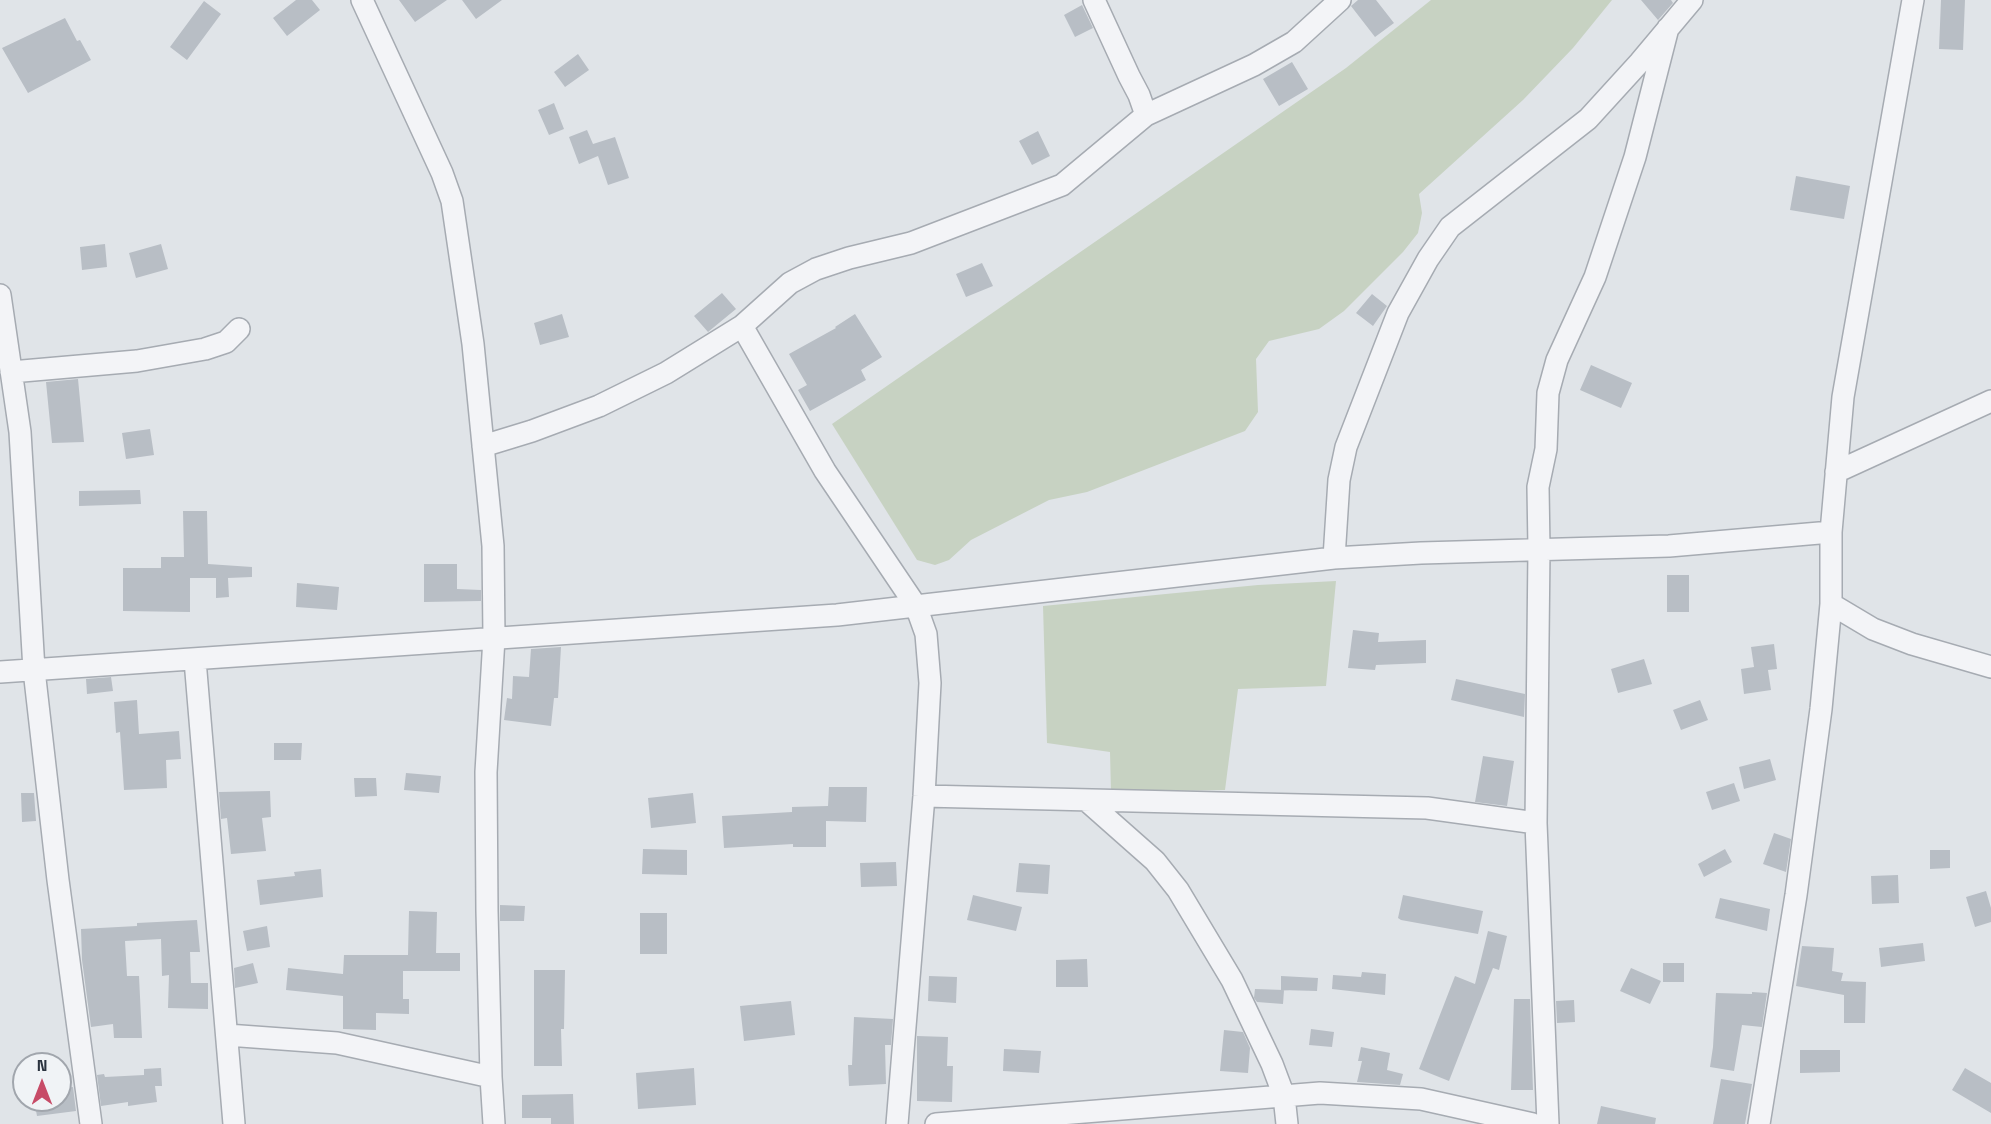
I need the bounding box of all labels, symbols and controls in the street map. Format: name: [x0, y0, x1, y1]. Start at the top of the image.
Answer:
north arrow: [12, 1052, 72, 1112]
text: N: [37, 1055, 47, 1076]

